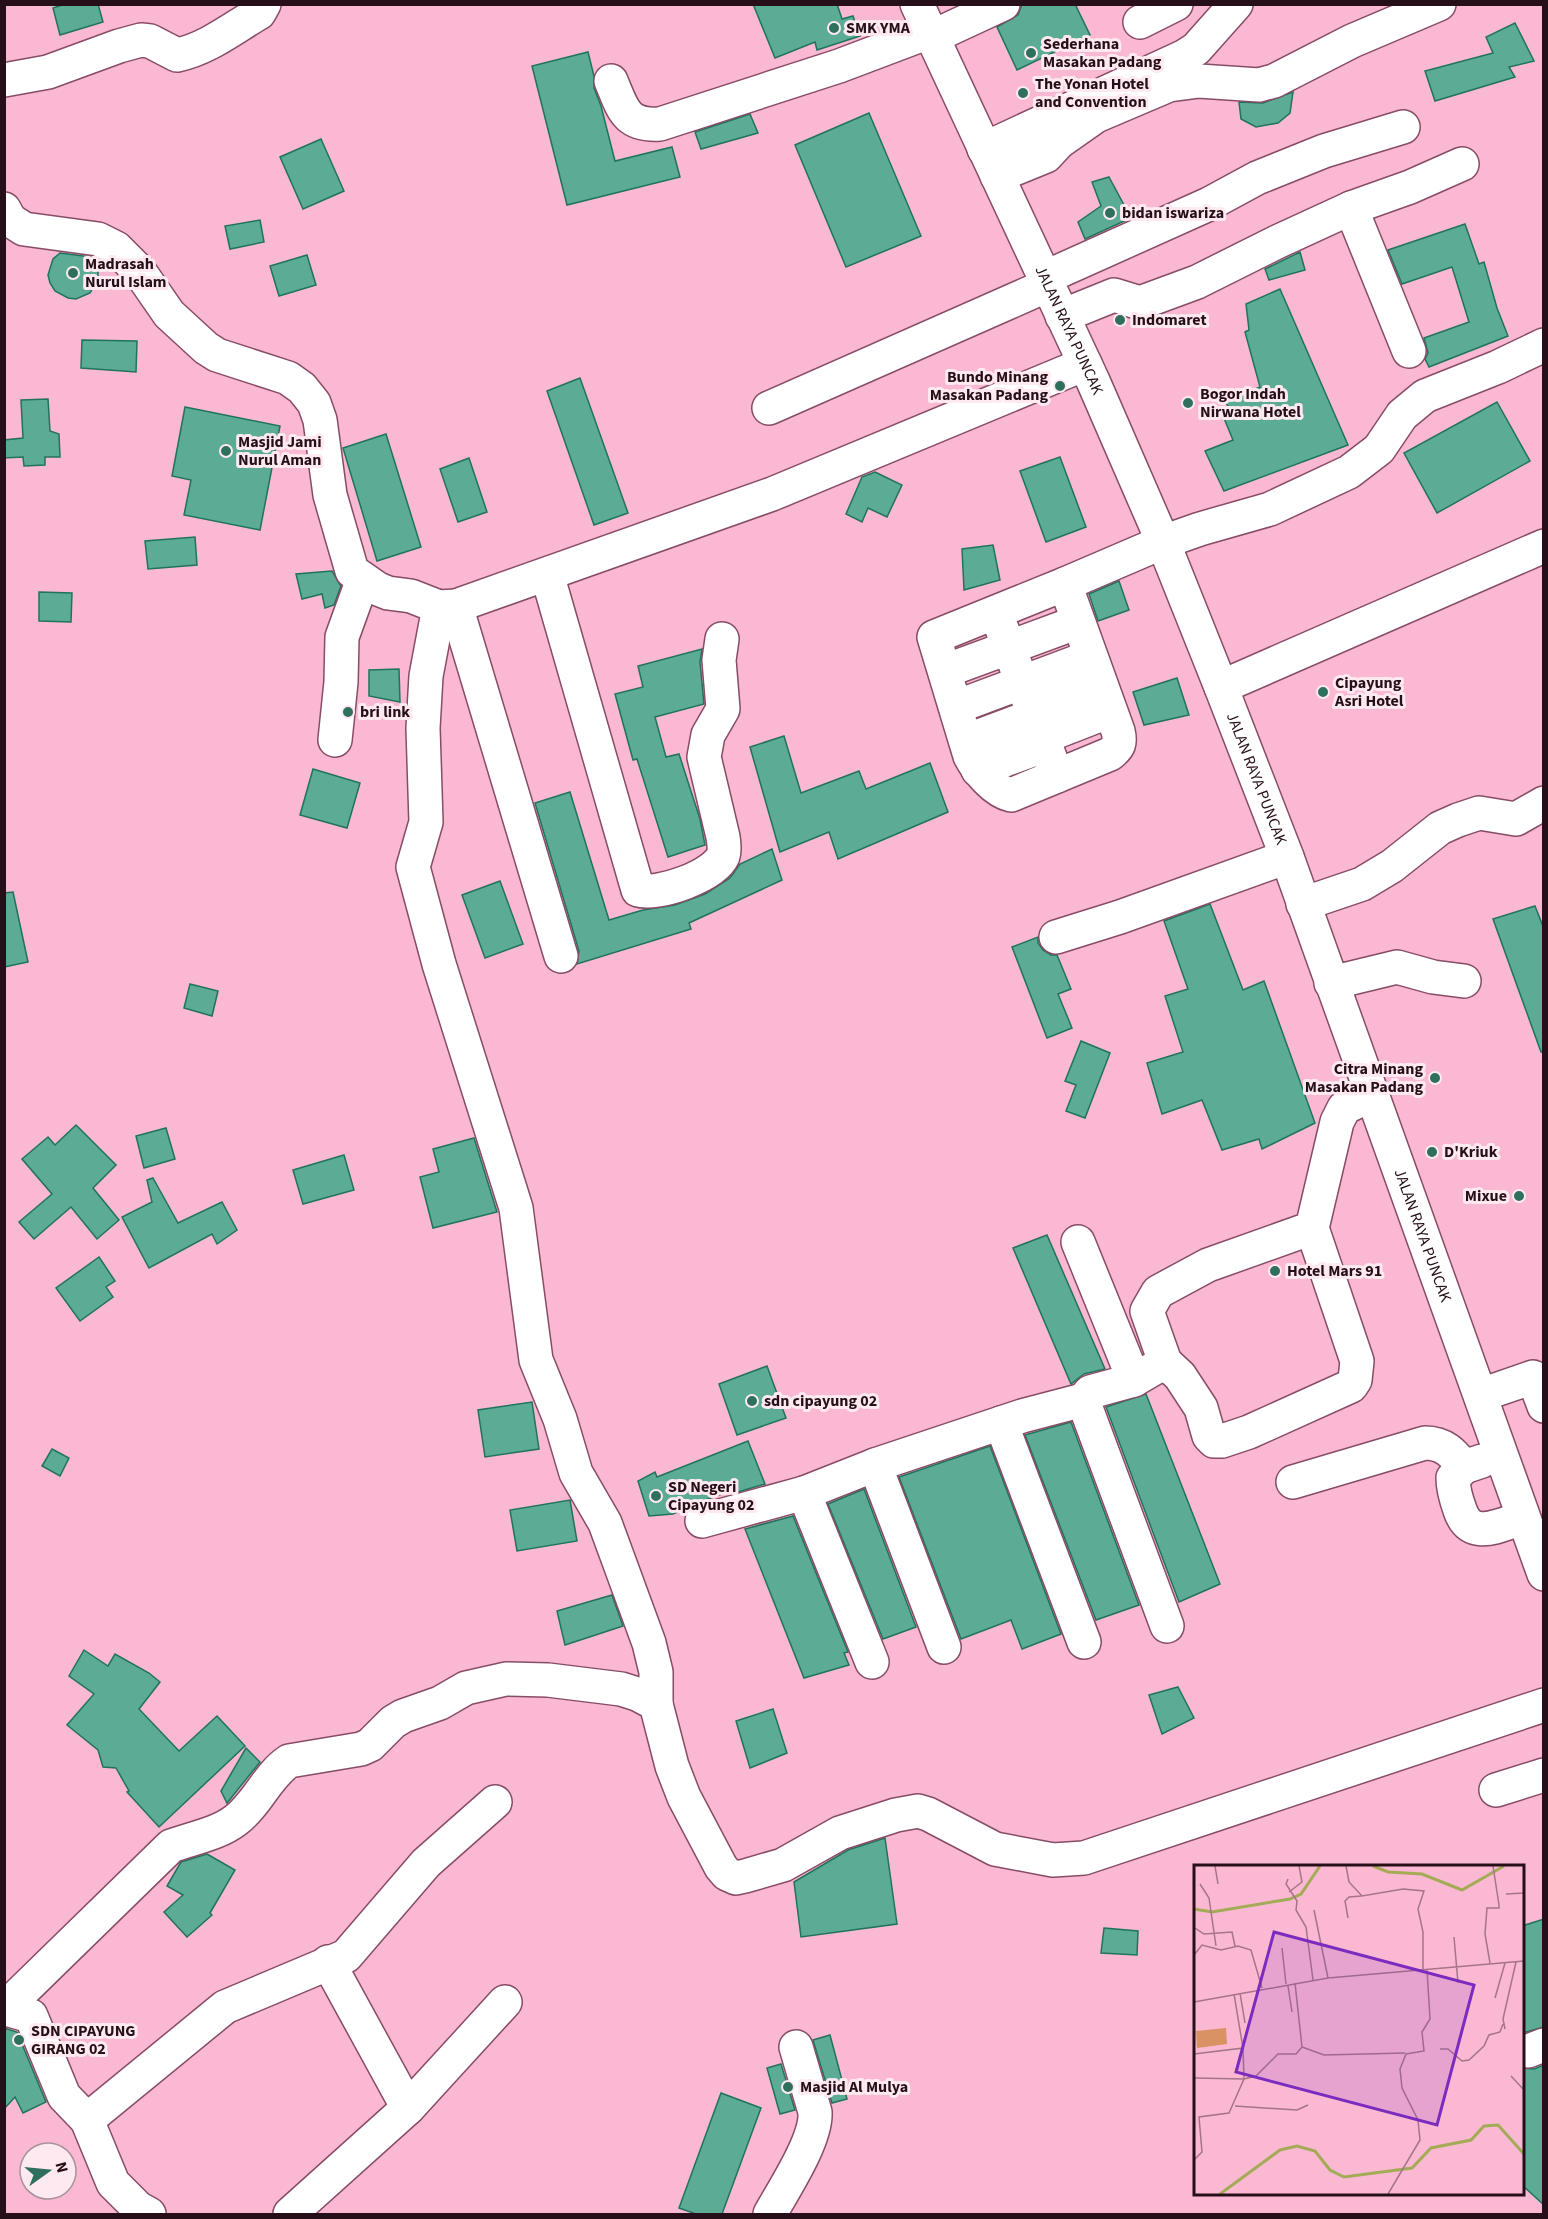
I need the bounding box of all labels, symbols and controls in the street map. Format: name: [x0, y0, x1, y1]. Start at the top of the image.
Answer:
place label: SMK YMA: [846, 17, 911, 39]
marker: SMK YMA: [827, 21, 841, 35]
place label: Sederhana Masakan Padang: [1043, 33, 1162, 73]
marker: Sederhana Masakan Padang: [1024, 46, 1038, 60]
place label: The Yonan Hotel and Convention: [1035, 73, 1149, 113]
marker: The Yonan Hotel and Convention: [1016, 86, 1030, 100]
place label: bidan iswariza: [1122, 202, 1224, 224]
marker: bidan iswariza: [1103, 206, 1117, 220]
place label: Madrasah Nurul Islam: [85, 253, 167, 293]
street label: JALAN RAYA PUNCAK: [1030, 262, 1109, 399]
marker: Madrasah Nurul Islam: [66, 266, 80, 280]
place label: Indomaret: [1132, 309, 1207, 331]
marker: Indomaret: [1113, 313, 1127, 327]
place label: Bundo Minang Masakan Padang: [930, 366, 1048, 406]
marker: Bundo Minang Masakan Padang: [1053, 379, 1067, 393]
place label: Bogor Indah Nirwana Hotel: [1200, 383, 1301, 423]
marker: Bogor Indah Nirwana Hotel: [1181, 396, 1195, 410]
place label: Masjid Jami Nurul Aman: [238, 431, 322, 471]
marker: Masjid Jami Nurul Aman: [219, 444, 233, 458]
place label: Cipayung Asri Hotel: [1334, 672, 1404, 712]
marker: Cipayung Asri Hotel: [1316, 685, 1330, 699]
place label: bri link: [360, 701, 410, 723]
marker: bri link: [341, 705, 355, 719]
street label: JALAN RAYA PUNCAK: [1221, 709, 1292, 849]
place label: Citra Minang Masakan Padang: [1305, 1058, 1423, 1098]
marker: Citra Minang Masakan Padang: [1428, 1071, 1442, 1085]
place label: D'Kriuk: [1444, 1141, 1498, 1163]
marker: D'Kriuk: [1425, 1145, 1439, 1159]
street label: JALAN RAYA PUNCAK: [1389, 1166, 1457, 1306]
place label: Mixue: [1465, 1185, 1507, 1207]
marker: Mixue: [1512, 1189, 1526, 1203]
place label: Hotel Mars 91: [1287, 1260, 1382, 1282]
marker: Hotel Mars 91: [1268, 1264, 1282, 1278]
place label: sdn cipayung 02: [764, 1390, 877, 1412]
marker: sdn cipayung 02: [745, 1394, 759, 1408]
place label: SD Negeri Cipayung 02: [668, 1476, 754, 1516]
marker: SD Negeri Cipayung 02: [649, 1489, 663, 1503]
inset map: [1194, 1865, 1524, 2195]
place label: SDN CIPAYUNG GIRANG 02: [31, 2020, 136, 2060]
marker: SDN CIPAYUNG GIRANG 02: [12, 2033, 26, 2047]
place label: Masjid Al Mulya: [800, 2076, 908, 2098]
marker: Masjid Al Mulya: [781, 2080, 795, 2094]
north arrow: [18, 2141, 78, 2201]
text: N: [50, 2159, 74, 2175]

